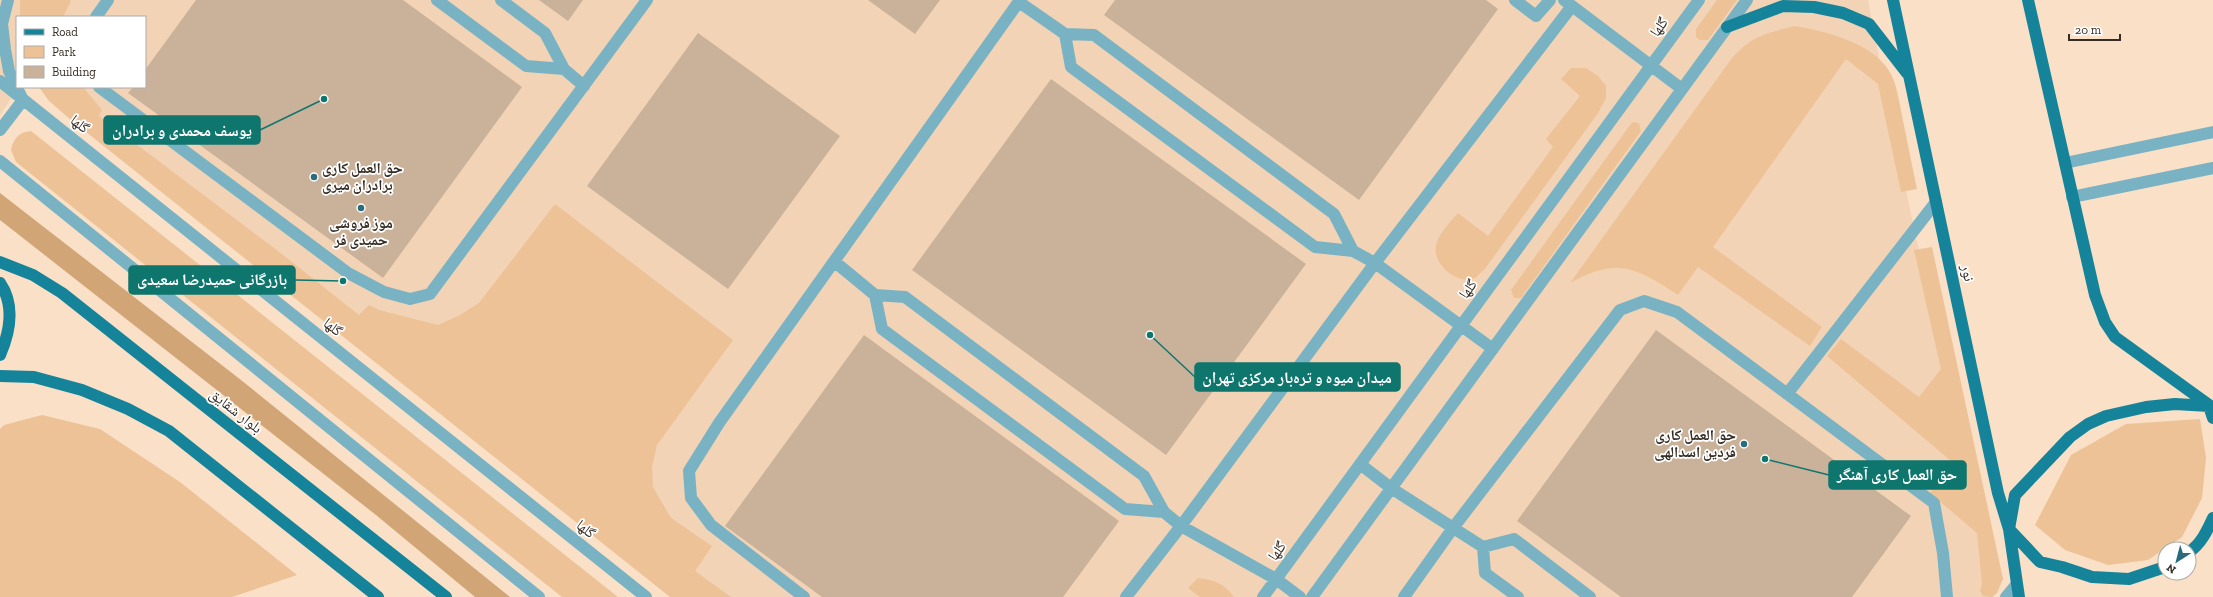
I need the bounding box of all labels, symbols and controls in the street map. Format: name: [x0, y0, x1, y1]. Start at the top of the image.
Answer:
street label: گلها: [1646, 14, 1672, 40]
legend: [16, 16, 146, 88]
scale bar: [2069, 16, 2120, 42]
text: 20 m: [2075, 23, 2102, 37]
text: Road: [52, 25, 78, 39]
text: Park: [52, 45, 77, 59]
text: Building: [52, 65, 96, 79]
street label: گلها: [67, 111, 93, 137]
callout: یوسف محمدی و برادران: [104, 116, 260, 144]
text: یوسف محمدی و برادران: [112, 121, 252, 140]
place label: حق العمل کاری برادران میری: [322, 159, 403, 194]
marker: حق العمل کاری برادران میری: [309, 172, 319, 182]
marker: موز فروشی حمیدی فر: [356, 203, 366, 213]
place label: موز فروشی حمیدی فر: [329, 214, 393, 249]
street label: نور: [1957, 262, 1979, 283]
callout: بازرگانی حمیدرضا سعیدی: [129, 266, 295, 294]
text: بازرگانی حمیدرضا سعیدی: [137, 270, 287, 289]
street label: گلها: [1455, 276, 1481, 302]
street label: گلها: [320, 314, 346, 340]
callout: میدان میوه و تره‌بار مرکزی تهران: [1195, 363, 1400, 391]
text: میدان میوه و تره‌بار مرکزی تهران: [1202, 368, 1392, 387]
street label: بلوار شقایق: [205, 385, 266, 438]
place label: حق العمل کاری فردین اسدالهی: [1654, 426, 1736, 461]
marker: حق العمل کاری فردین اسدالهی: [1739, 439, 1749, 449]
callout: حق العمل کاری آهنگر: [1829, 461, 1966, 489]
text: حق العمل کاری آهنگر: [1836, 465, 1957, 484]
street label: گلها: [573, 516, 599, 542]
street label: گلها: [1264, 538, 1290, 564]
north arrow: [2157, 541, 2197, 581]
text: N: [2164, 561, 2179, 576]

